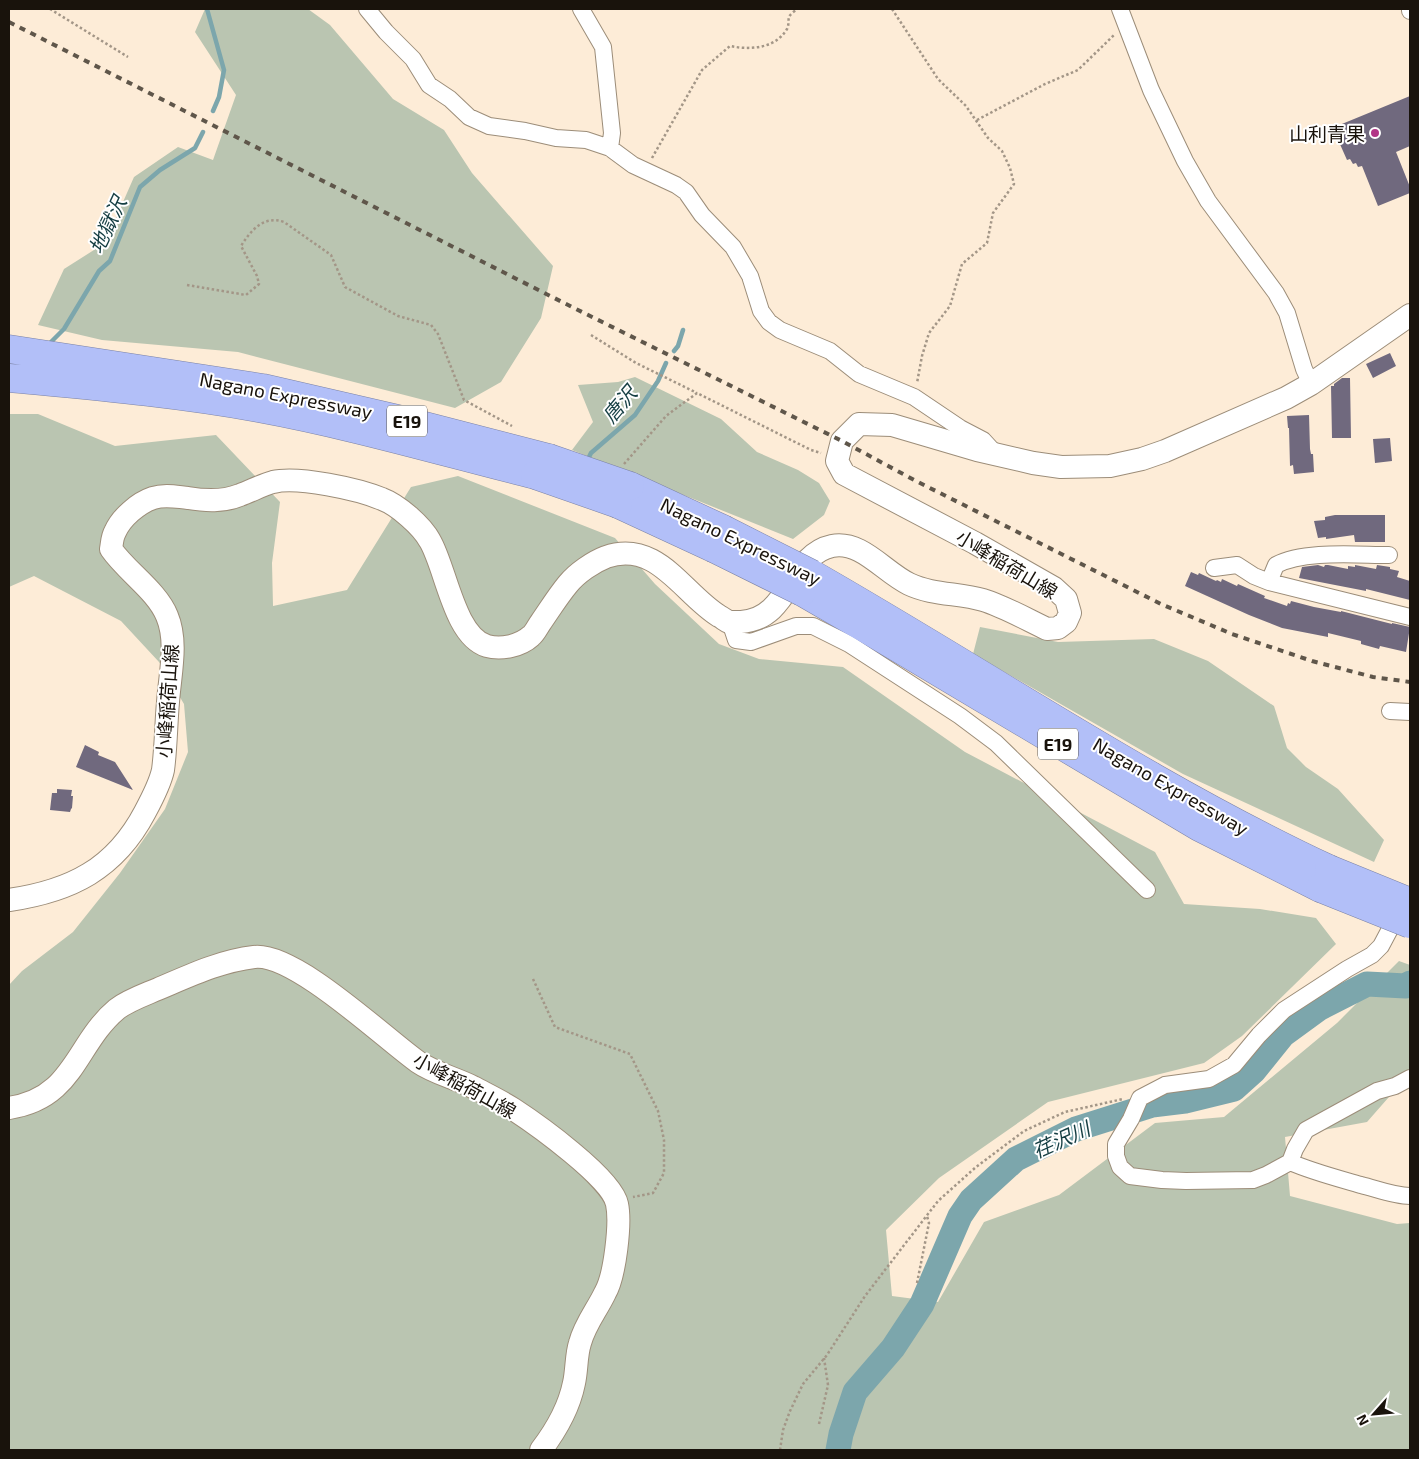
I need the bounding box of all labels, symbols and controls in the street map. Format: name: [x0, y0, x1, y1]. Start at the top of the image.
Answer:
place label: 山利青果: [1289, 122, 1365, 145]
marker: 山利青果: [1369, 127, 1381, 139]
water label: 地獄沢: [83, 190, 132, 257]
street label: Nagano Expressway: [198, 367, 374, 423]
water label: 唐沢: [597, 379, 643, 427]
road number: E19: [387, 406, 427, 436]
street label: Nagano Expressway: [657, 492, 825, 590]
street label: 小峰稲荷山線: [952, 525, 1062, 603]
street label: 小峰稲荷山線: [152, 643, 182, 759]
road number: E19: [1038, 729, 1078, 760]
street label: Nagano Expressway: [1089, 732, 1253, 840]
street label: 小峰稲荷山線: [410, 1047, 520, 1123]
water label: 荏沢川: [1029, 1115, 1095, 1162]
north arrow: [1349, 1389, 1399, 1439]
text: N: [1352, 1412, 1372, 1428]

